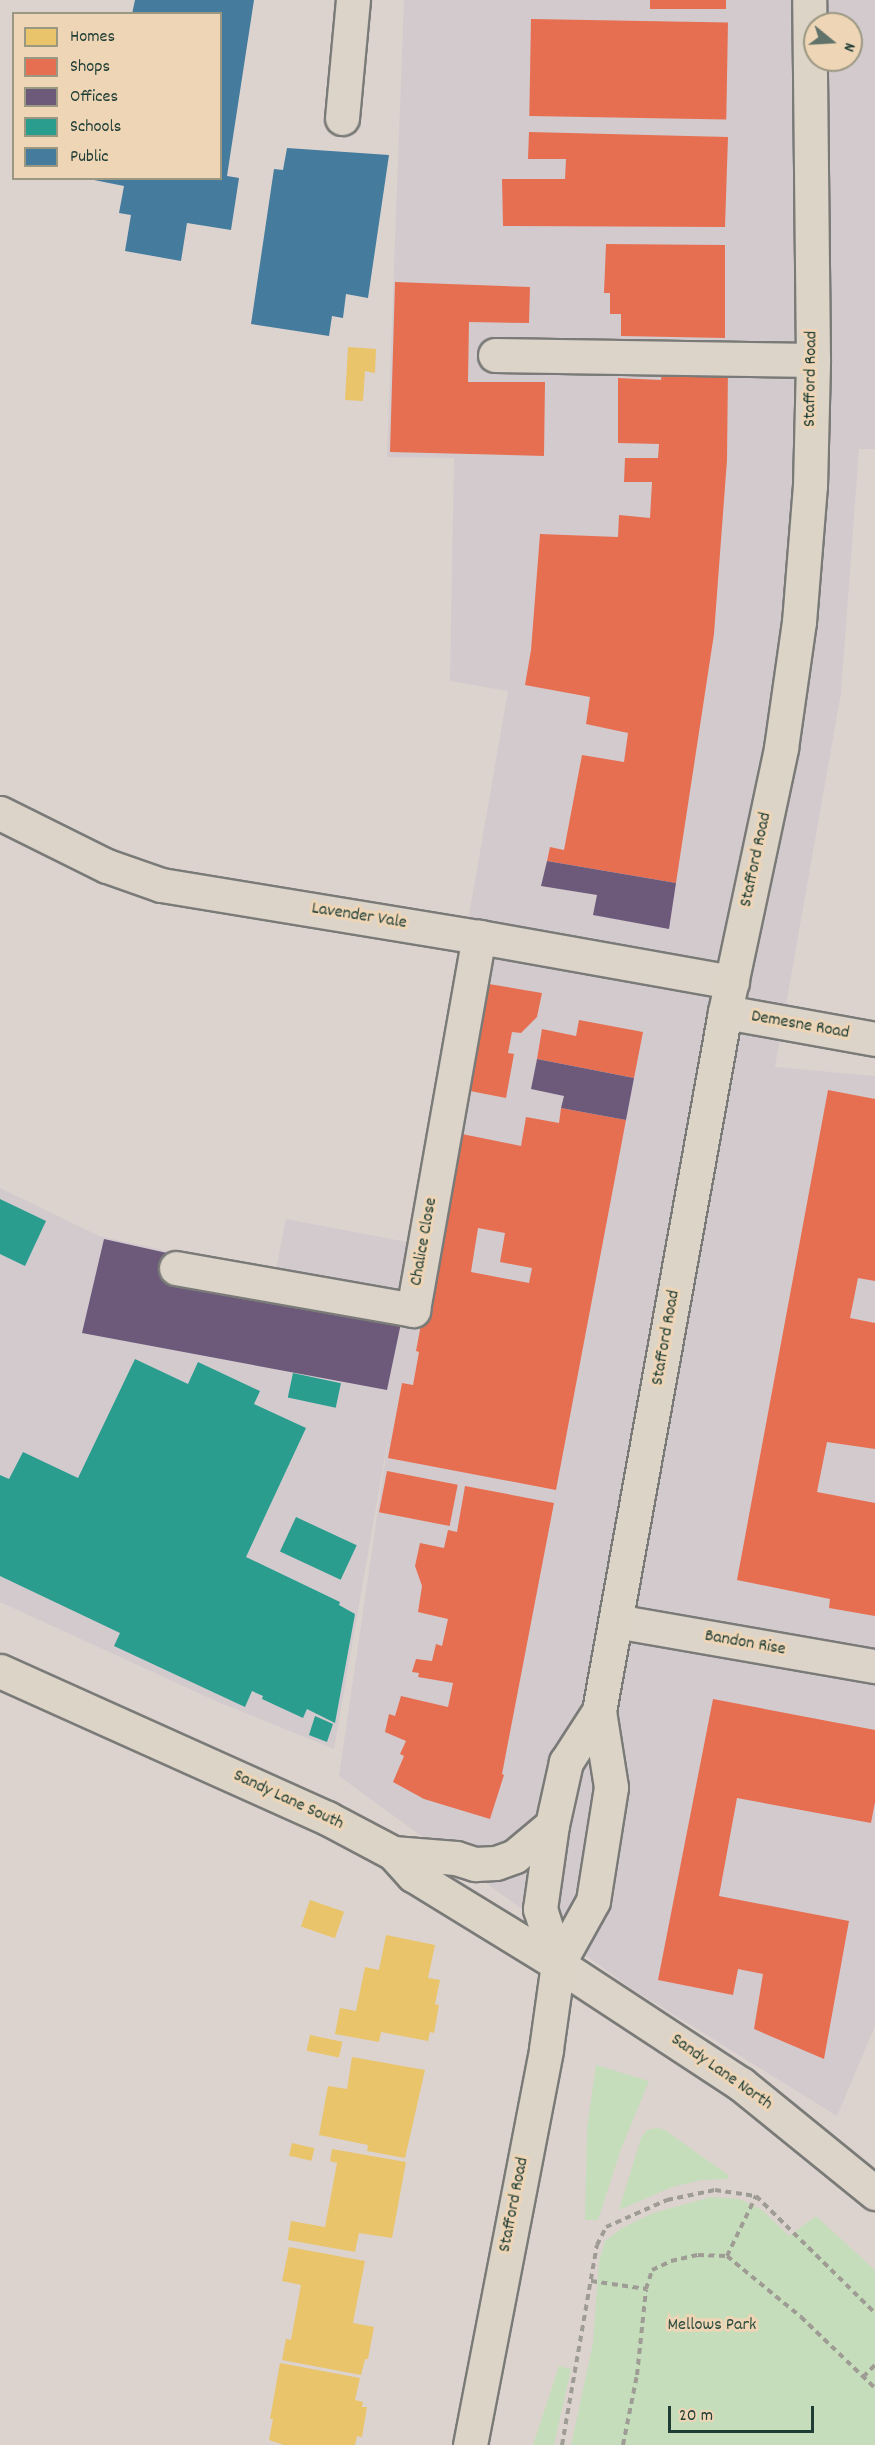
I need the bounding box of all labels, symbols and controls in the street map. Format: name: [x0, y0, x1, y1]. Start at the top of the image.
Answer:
legend: [12, 12, 222, 180]
north arrow: [803, 12, 863, 72]
text: Homes: [70, 25, 115, 50]
text: N: [837, 40, 861, 54]
text: Shops: [70, 55, 110, 80]
text: Offices: [70, 85, 118, 110]
text: Schools: [70, 115, 121, 140]
text: Public: [70, 145, 109, 170]
street label: Stafford Road: [800, 331, 824, 427]
street label: Stafford Road: [736, 811, 778, 909]
street label: Lavender Vale: [310, 899, 408, 935]
street label: Demesne Road: [749, 1007, 851, 1045]
street label: Chalice Close: [407, 1196, 443, 1288]
street label: Stafford Road: [648, 1289, 686, 1387]
street label: Bandon Rise: [703, 1626, 787, 1662]
street label: Sandy Lane South: [229, 1766, 347, 1836]
street label: Sandy Lane North: [666, 2030, 776, 2116]
street label: Stafford Road: [495, 2156, 535, 2254]
park label: Mellows Park: [667, 2315, 757, 2337]
scale bar: [671, 2394, 816, 2432]
text: 20 m: [679, 2404, 713, 2429]

